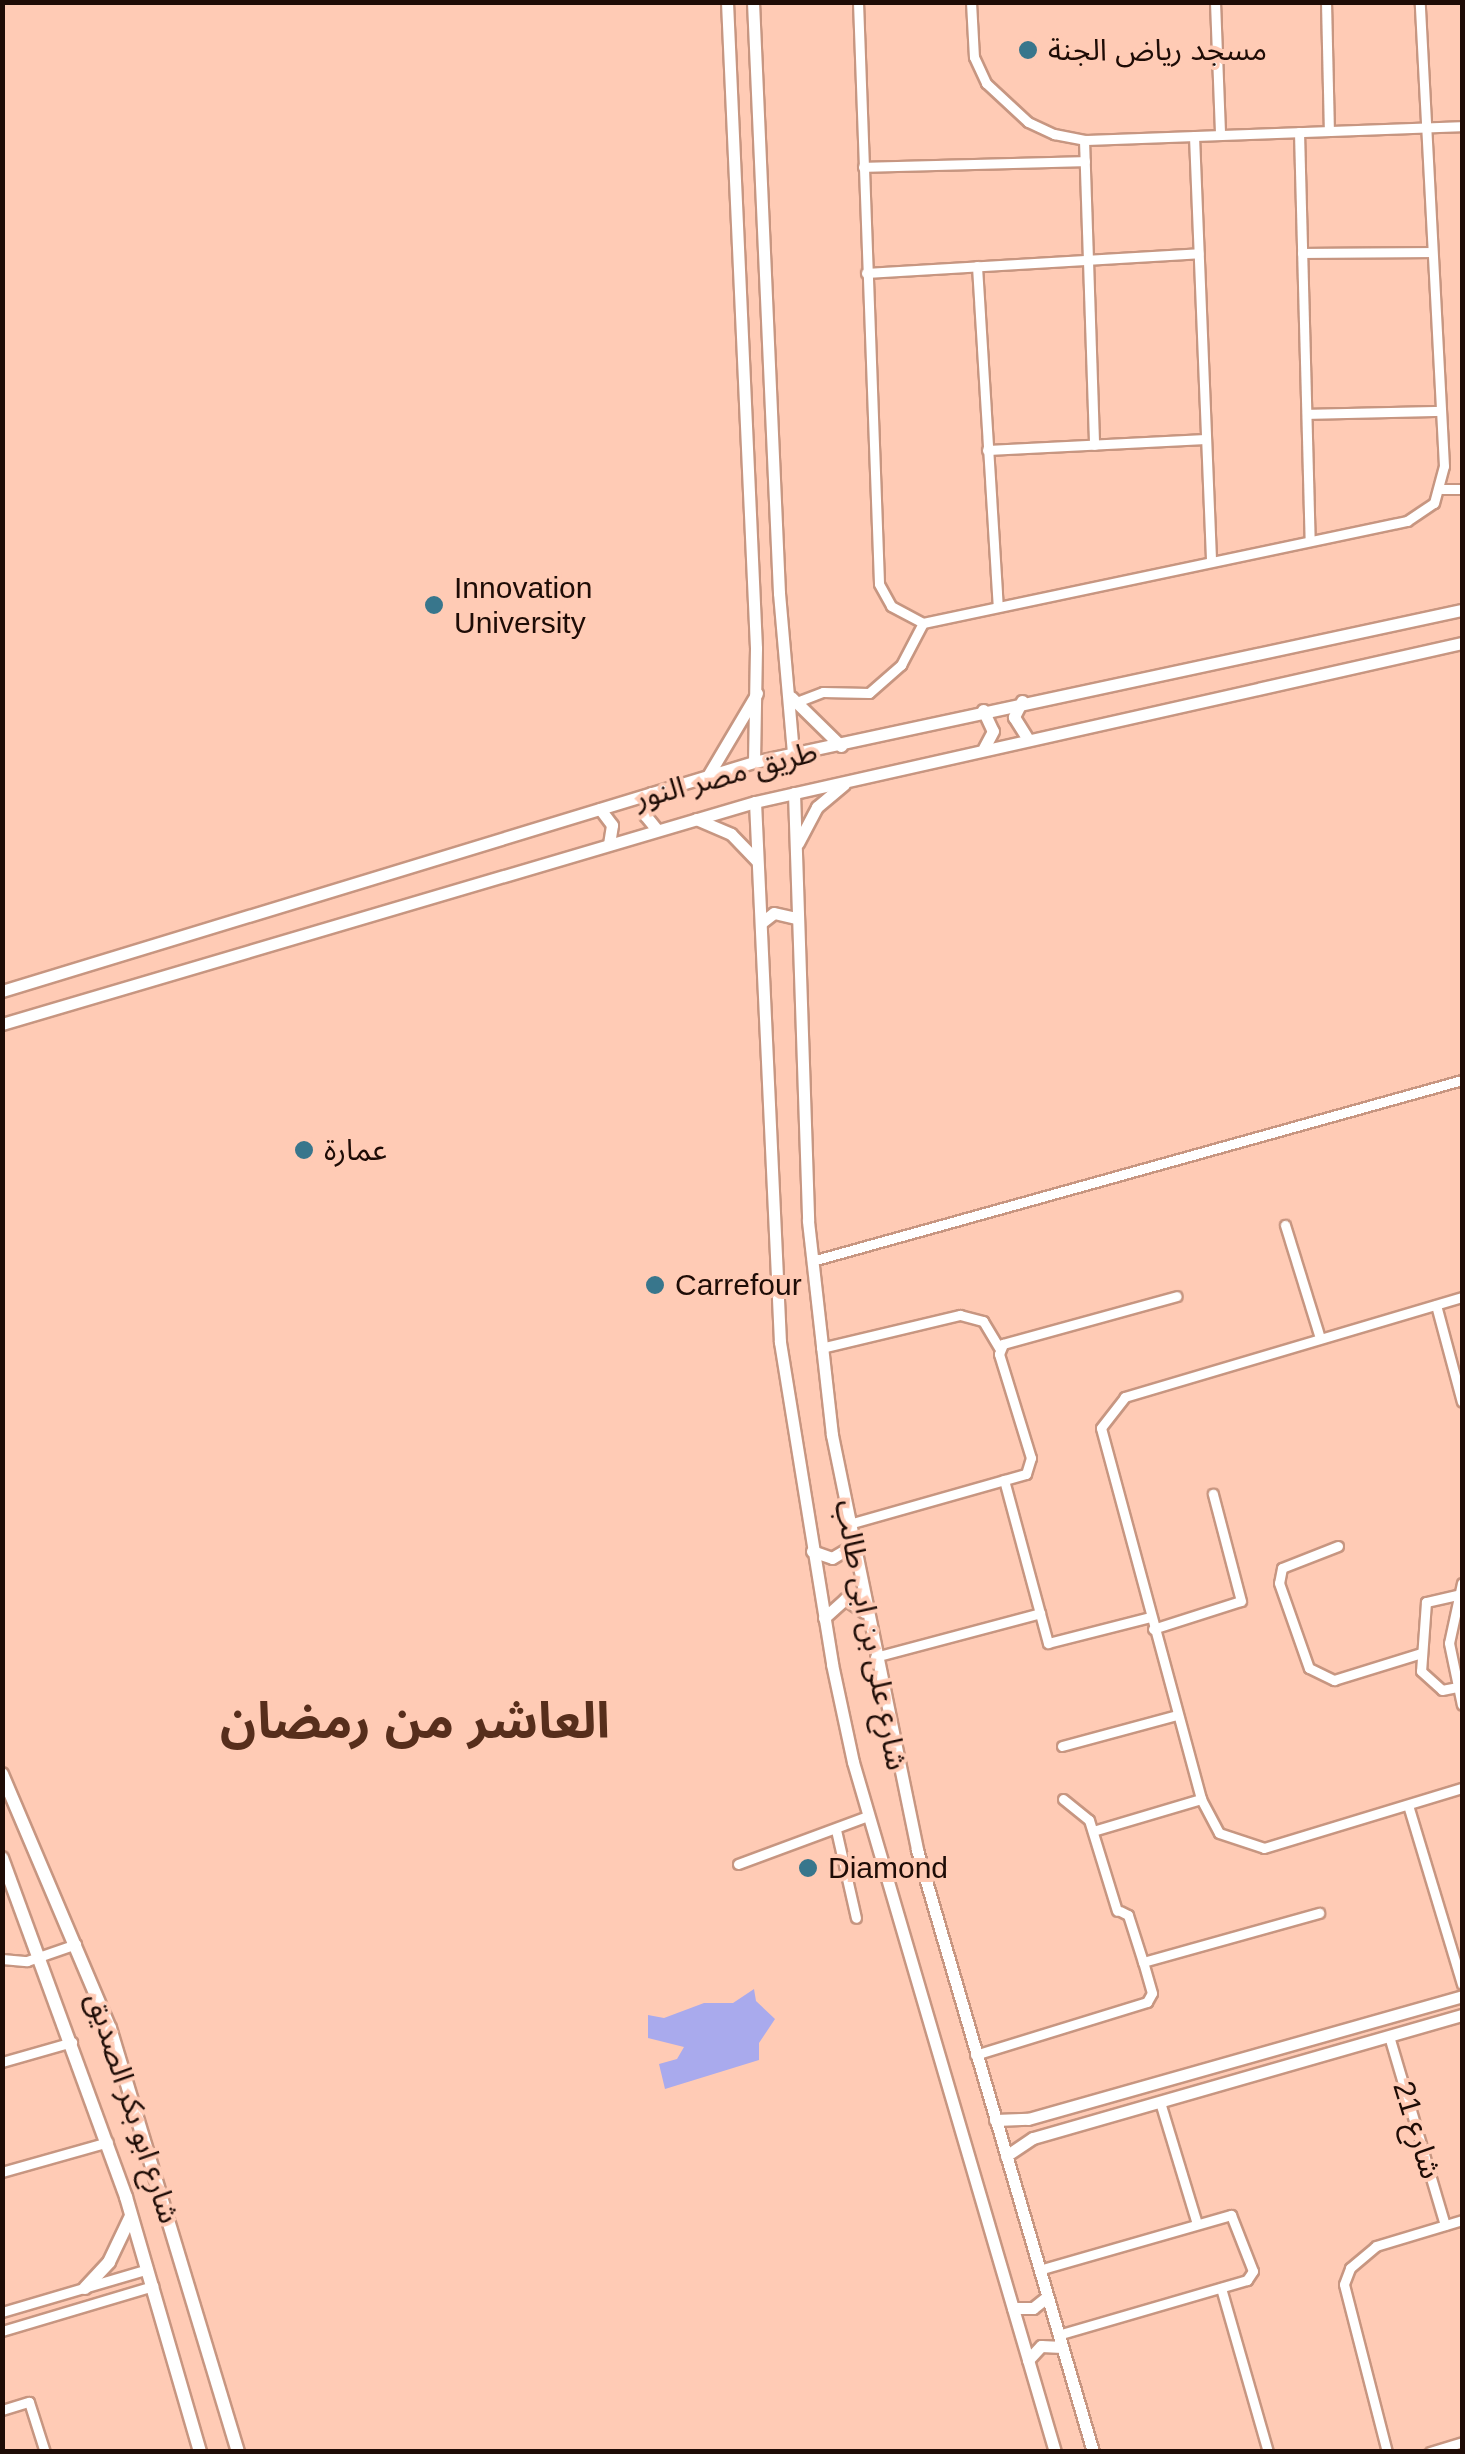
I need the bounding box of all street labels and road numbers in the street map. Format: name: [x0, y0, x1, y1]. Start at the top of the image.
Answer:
street label: طريق مصر النور: [631, 733, 821, 817]
street label: شارع على بن ابى طالب: [827, 1497, 915, 1773]
street label: شارع ابو بكر الصديق: [79, 1988, 187, 2228]
street label: شارع 21: [1385, 2077, 1449, 2183]

